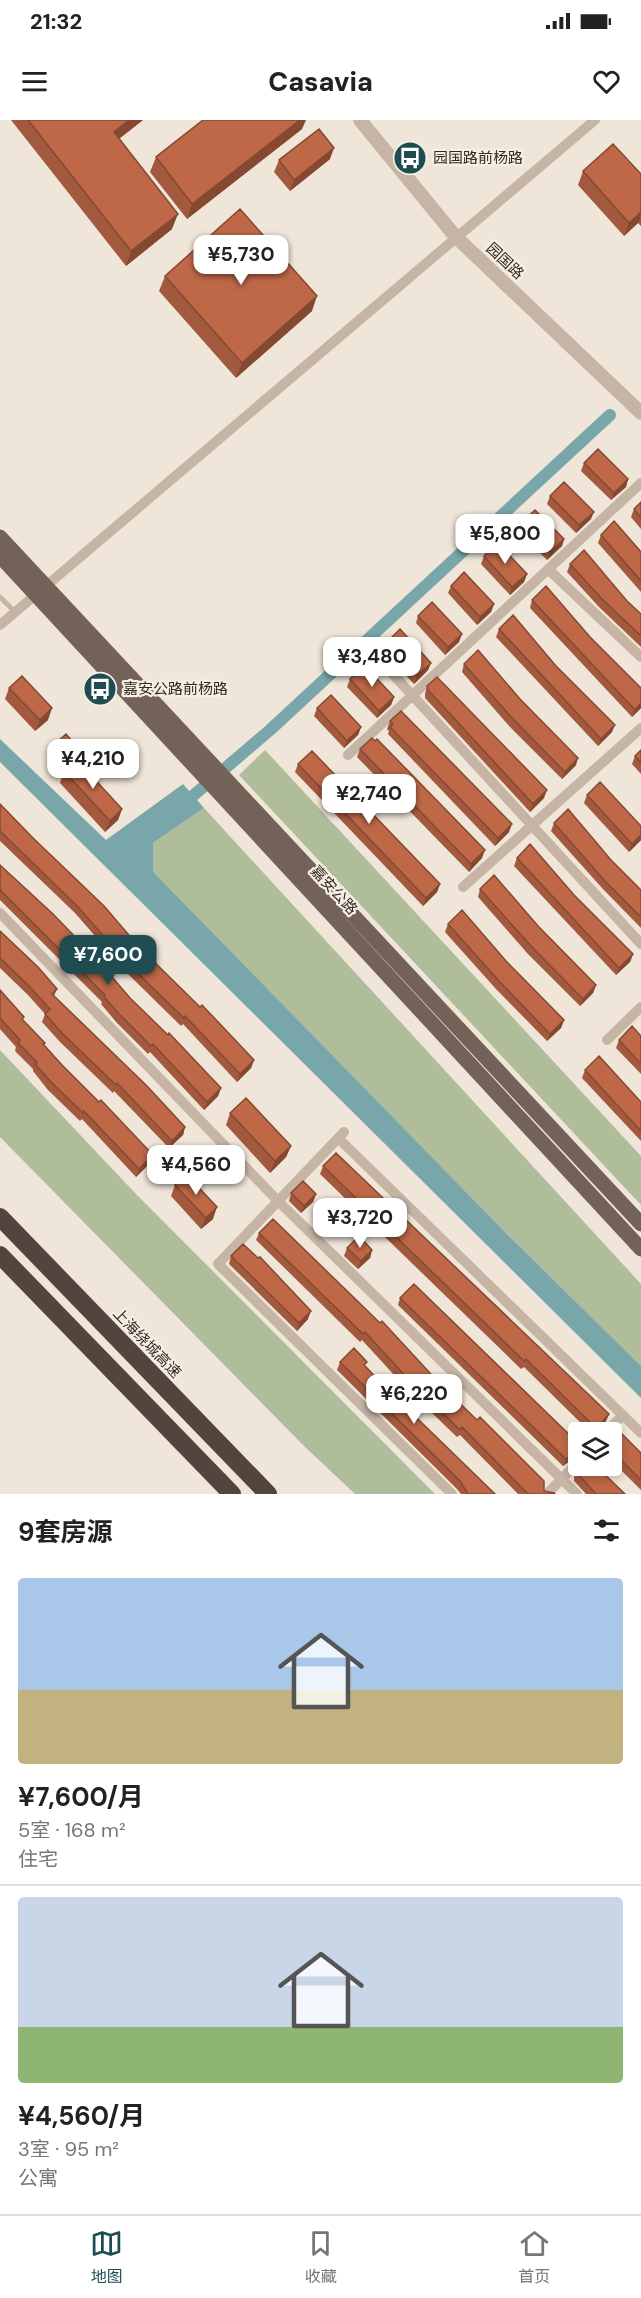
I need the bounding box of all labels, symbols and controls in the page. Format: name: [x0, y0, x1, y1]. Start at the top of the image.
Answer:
text: 21:32: [30, 7, 82, 36]
text: Casavia: [268, 64, 373, 99]
icon: menu: [18, 65, 51, 98]
icon: heart: [590, 65, 623, 98]
bus stop icon: 园国路前杨路: [392, 140, 428, 176]
place label: 园国路前杨路: [433, 148, 523, 168]
pin: ¥5,730: [192, 235, 290, 286]
street label: 园国路: [482, 238, 528, 284]
text: ¥5,730: [207, 241, 275, 267]
pin: ¥5,800: [456, 514, 554, 565]
text: ¥5,800: [469, 520, 541, 546]
pin: ¥3,480: [323, 637, 421, 688]
text: ¥3,480: [337, 643, 407, 669]
bus stop icon: 嘉安公路前杨路: [82, 671, 118, 707]
place label: 嘉安公路前杨路: [123, 679, 228, 699]
pin: ¥4,210: [44, 739, 142, 790]
text: ¥4,210: [61, 745, 125, 771]
pin: ¥2,740: [320, 774, 418, 825]
text: ¥2,740: [336, 780, 402, 806]
street label: 嘉安公路: [306, 861, 362, 919]
pin: ¥7,600: [59, 935, 157, 986]
text: ¥7,600: [73, 941, 143, 967]
pin: ¥4,560: [147, 1145, 245, 1196]
text: ¥4,560: [161, 1151, 231, 1177]
pin: ¥3,720: [311, 1198, 409, 1249]
text: ¥3,720: [327, 1204, 393, 1230]
street label: 上海绕城高速: [109, 1304, 185, 1382]
pin: ¥6,220: [365, 1374, 463, 1425]
text: ¥6,220: [380, 1380, 448, 1406]
map controls: [568, 1422, 622, 1476]
button: layers: [568, 1422, 622, 1476]
icon: filters: [590, 1514, 623, 1547]
text: 9套房源: [18, 1515, 113, 1549]
icon: home: [267, 1617, 375, 1725]
text: ¥7,600/月: [18, 1780, 144, 1814]
text: 5室 · 168 m²: [18, 1817, 126, 1843]
text: 住宅: [18, 1846, 58, 1872]
icon: home: [267, 1936, 375, 2044]
text: ¥4,560/月: [18, 2099, 145, 2133]
text: 3室 · 95 m²: [18, 2136, 119, 2162]
text: 公寓: [18, 2165, 58, 2191]
tab: 地图: [90, 2227, 123, 2287]
tab: 收藏: [304, 2227, 337, 2287]
tab: 首页: [518, 2227, 551, 2287]

